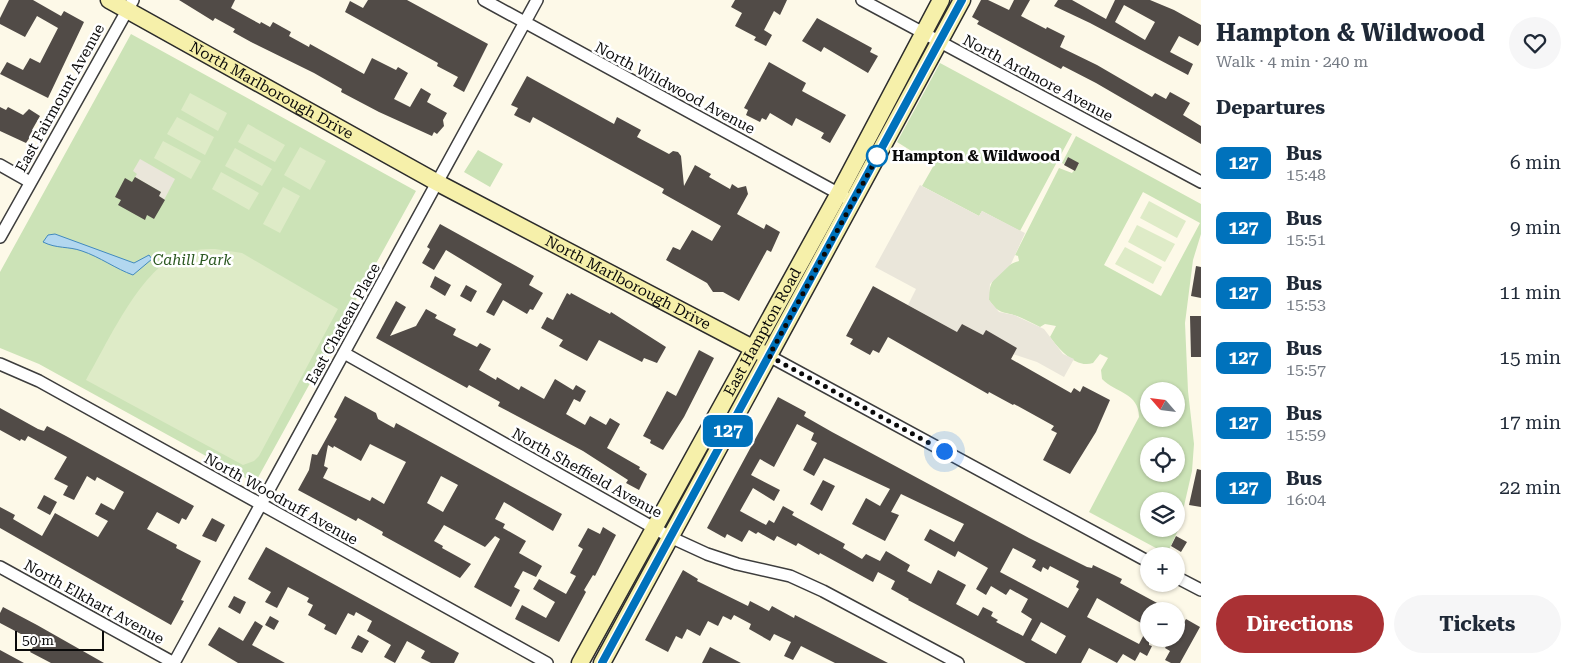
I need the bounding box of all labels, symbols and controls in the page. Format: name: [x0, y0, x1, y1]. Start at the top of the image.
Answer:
button: heart: [1509, 17, 1561, 69]
text: Hampton & Wildwood: [1216, 19, 1485, 47]
street label: East Fairmount Avenue: [12, 21, 108, 175]
street label: North Ardmore Avenue: [960, 31, 1116, 125]
street label: North Marlborough Drive: [187, 38, 357, 143]
street label: North Wildwood Avenue: [592, 38, 758, 138]
text: Walk · 4 min · 240 m: [1216, 52, 1368, 71]
text: Departures: [1216, 96, 1325, 119]
text: Bus: [1286, 142, 1322, 165]
marker: Hampton & Wildwood: [866, 145, 888, 167]
place label: Hampton & Wildwood: [892, 147, 1060, 165]
text: 6 min: [1510, 151, 1561, 174]
text: 127: [1228, 152, 1259, 173]
text: 15:48: [1286, 165, 1326, 184]
text: Bus: [1286, 207, 1322, 230]
text: 9 min: [1510, 216, 1561, 239]
text: 127: [1228, 217, 1259, 238]
text: 15:51: [1286, 230, 1326, 249]
street label: North Marlborough Drive: [542, 232, 714, 333]
park label: Cahill Park: [153, 251, 232, 269]
street label: East Chateau Place: [302, 260, 384, 388]
street label: East Hampton Road: [720, 264, 805, 399]
text: Bus: [1286, 272, 1322, 295]
text: 11 min: [1499, 281, 1561, 304]
text: 127: [1228, 282, 1259, 303]
text: 15:53: [1286, 295, 1326, 314]
text: Bus: [1286, 337, 1322, 360]
text: 15 min: [1499, 346, 1561, 369]
text: 127: [1228, 347, 1259, 368]
text: 15:57: [1286, 360, 1326, 379]
north arrow: [1140, 382, 1185, 428]
map controls: [1140, 382, 1185, 647]
text: Bus: [1286, 402, 1322, 425]
text: 17 min: [1499, 411, 1561, 434]
text: 127: [1228, 412, 1259, 433]
line badge: 127: [699, 415, 757, 447]
text: 127: [713, 420, 743, 441]
street label: North Sheffield Avenue: [509, 424, 665, 522]
text: 15:59: [1286, 425, 1326, 444]
button: locate: [1140, 437, 1185, 482]
your location: [932, 439, 957, 464]
street label: North Woodruff Avenue: [201, 449, 361, 549]
text: Bus: [1286, 467, 1322, 490]
text: 22 min: [1499, 476, 1561, 499]
text: 127: [1228, 477, 1259, 498]
text: 16:04: [1286, 490, 1326, 509]
button: layers: [1140, 492, 1185, 537]
button: +: [1140, 547, 1185, 592]
street label: North Elkhart Avenue: [21, 556, 167, 648]
button: Directions: [1216, 595, 1384, 653]
button: Tickets: [1394, 595, 1561, 653]
button: −: [1140, 602, 1185, 647]
scale bar: [15, 628, 104, 651]
text: 50 m: [22, 632, 54, 648]

